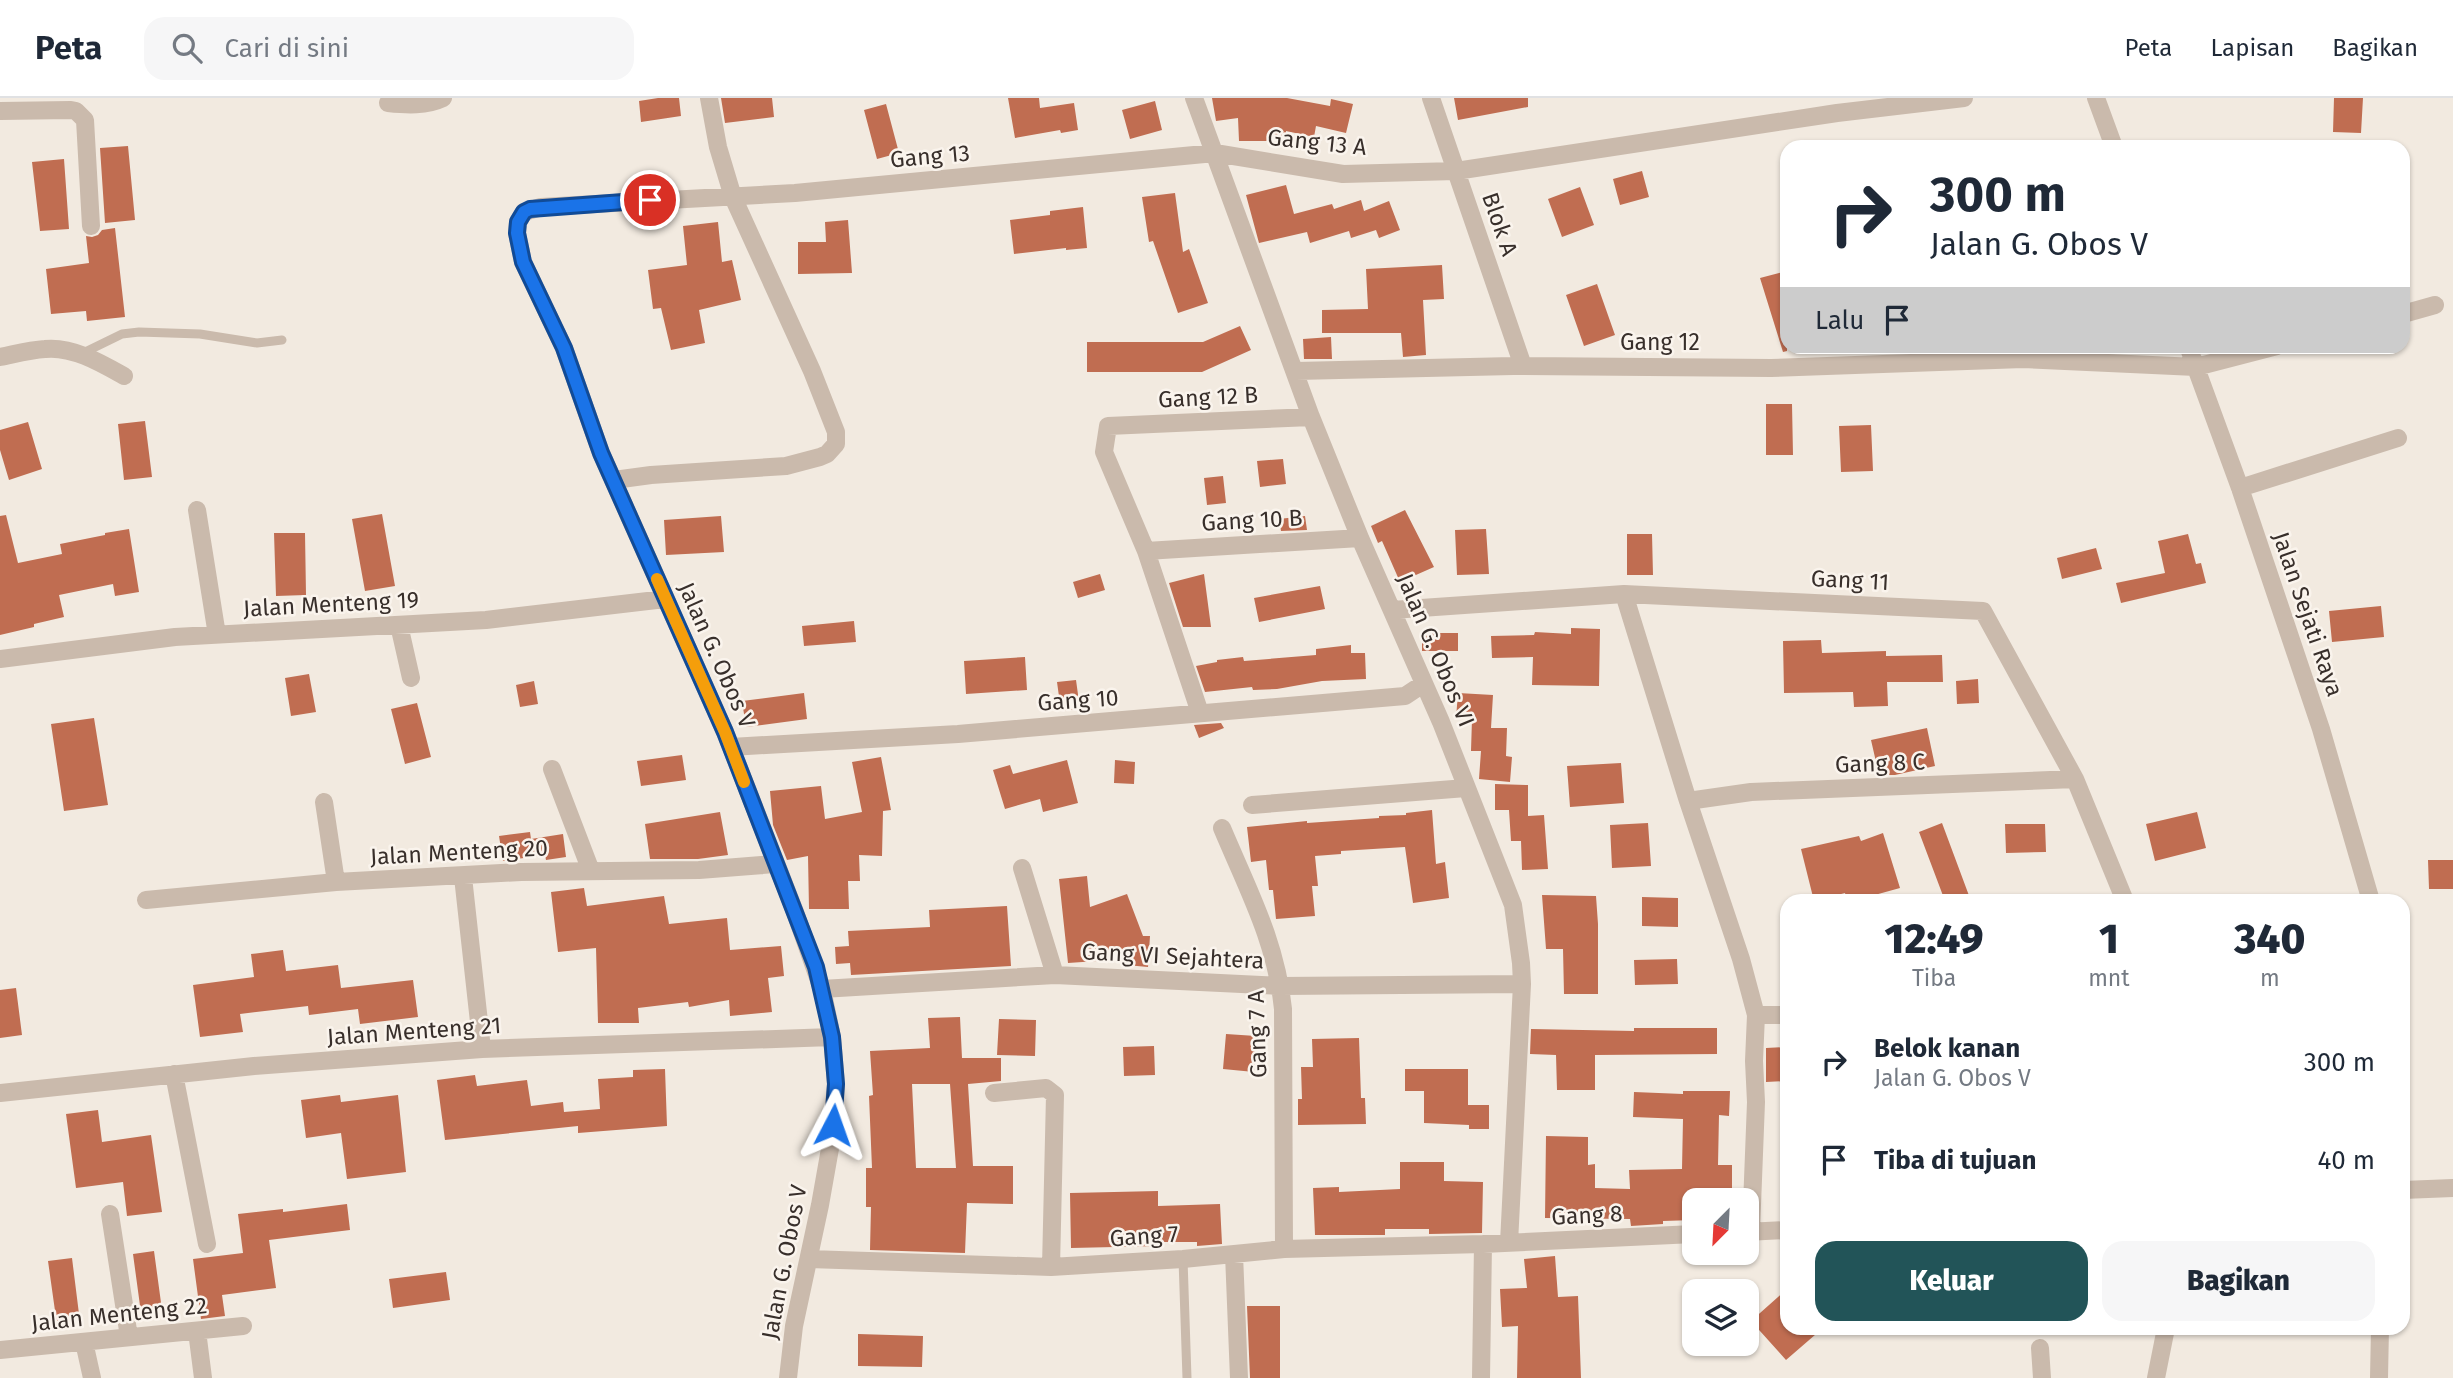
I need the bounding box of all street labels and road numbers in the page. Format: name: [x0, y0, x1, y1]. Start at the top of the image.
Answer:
street label: Gang 13 A: [1266, 123, 1369, 161]
street label: Gang 13: [889, 139, 971, 173]
street label: Blok A: [1476, 189, 1524, 260]
street label: Gang 12: [1620, 328, 1700, 356]
street label: Gang 12 B: [1157, 380, 1259, 414]
street label: Gang 10 B: [1201, 503, 1303, 537]
street label: Jalan Sejati Raya: [2267, 528, 2349, 700]
street label: Gang 11: [1810, 564, 1890, 596]
street label: Jalan G. Obos VI: [1391, 569, 1481, 731]
street label: Jalan G. Obos V: [672, 578, 762, 732]
street label: Jalan Menteng 19: [242, 585, 420, 623]
street label: Gang 10: [1036, 683, 1120, 717]
street label: Gang 8 C: [1834, 747, 1926, 779]
street label: Jalan Menteng 20: [369, 833, 549, 871]
street label: Gang VI Sejahtera: [1081, 937, 1265, 975]
street label: Gang 7 A: [1241, 989, 1273, 1078]
street label: Jalan Menteng 21: [326, 1011, 502, 1051]
street label: Jalan G. Obos V: [755, 1182, 813, 1342]
street label: Gang 8: [1551, 1199, 1623, 1231]
street label: Gang 7: [1109, 1220, 1179, 1252]
street label: Jalan Menteng 22: [30, 1291, 208, 1337]

